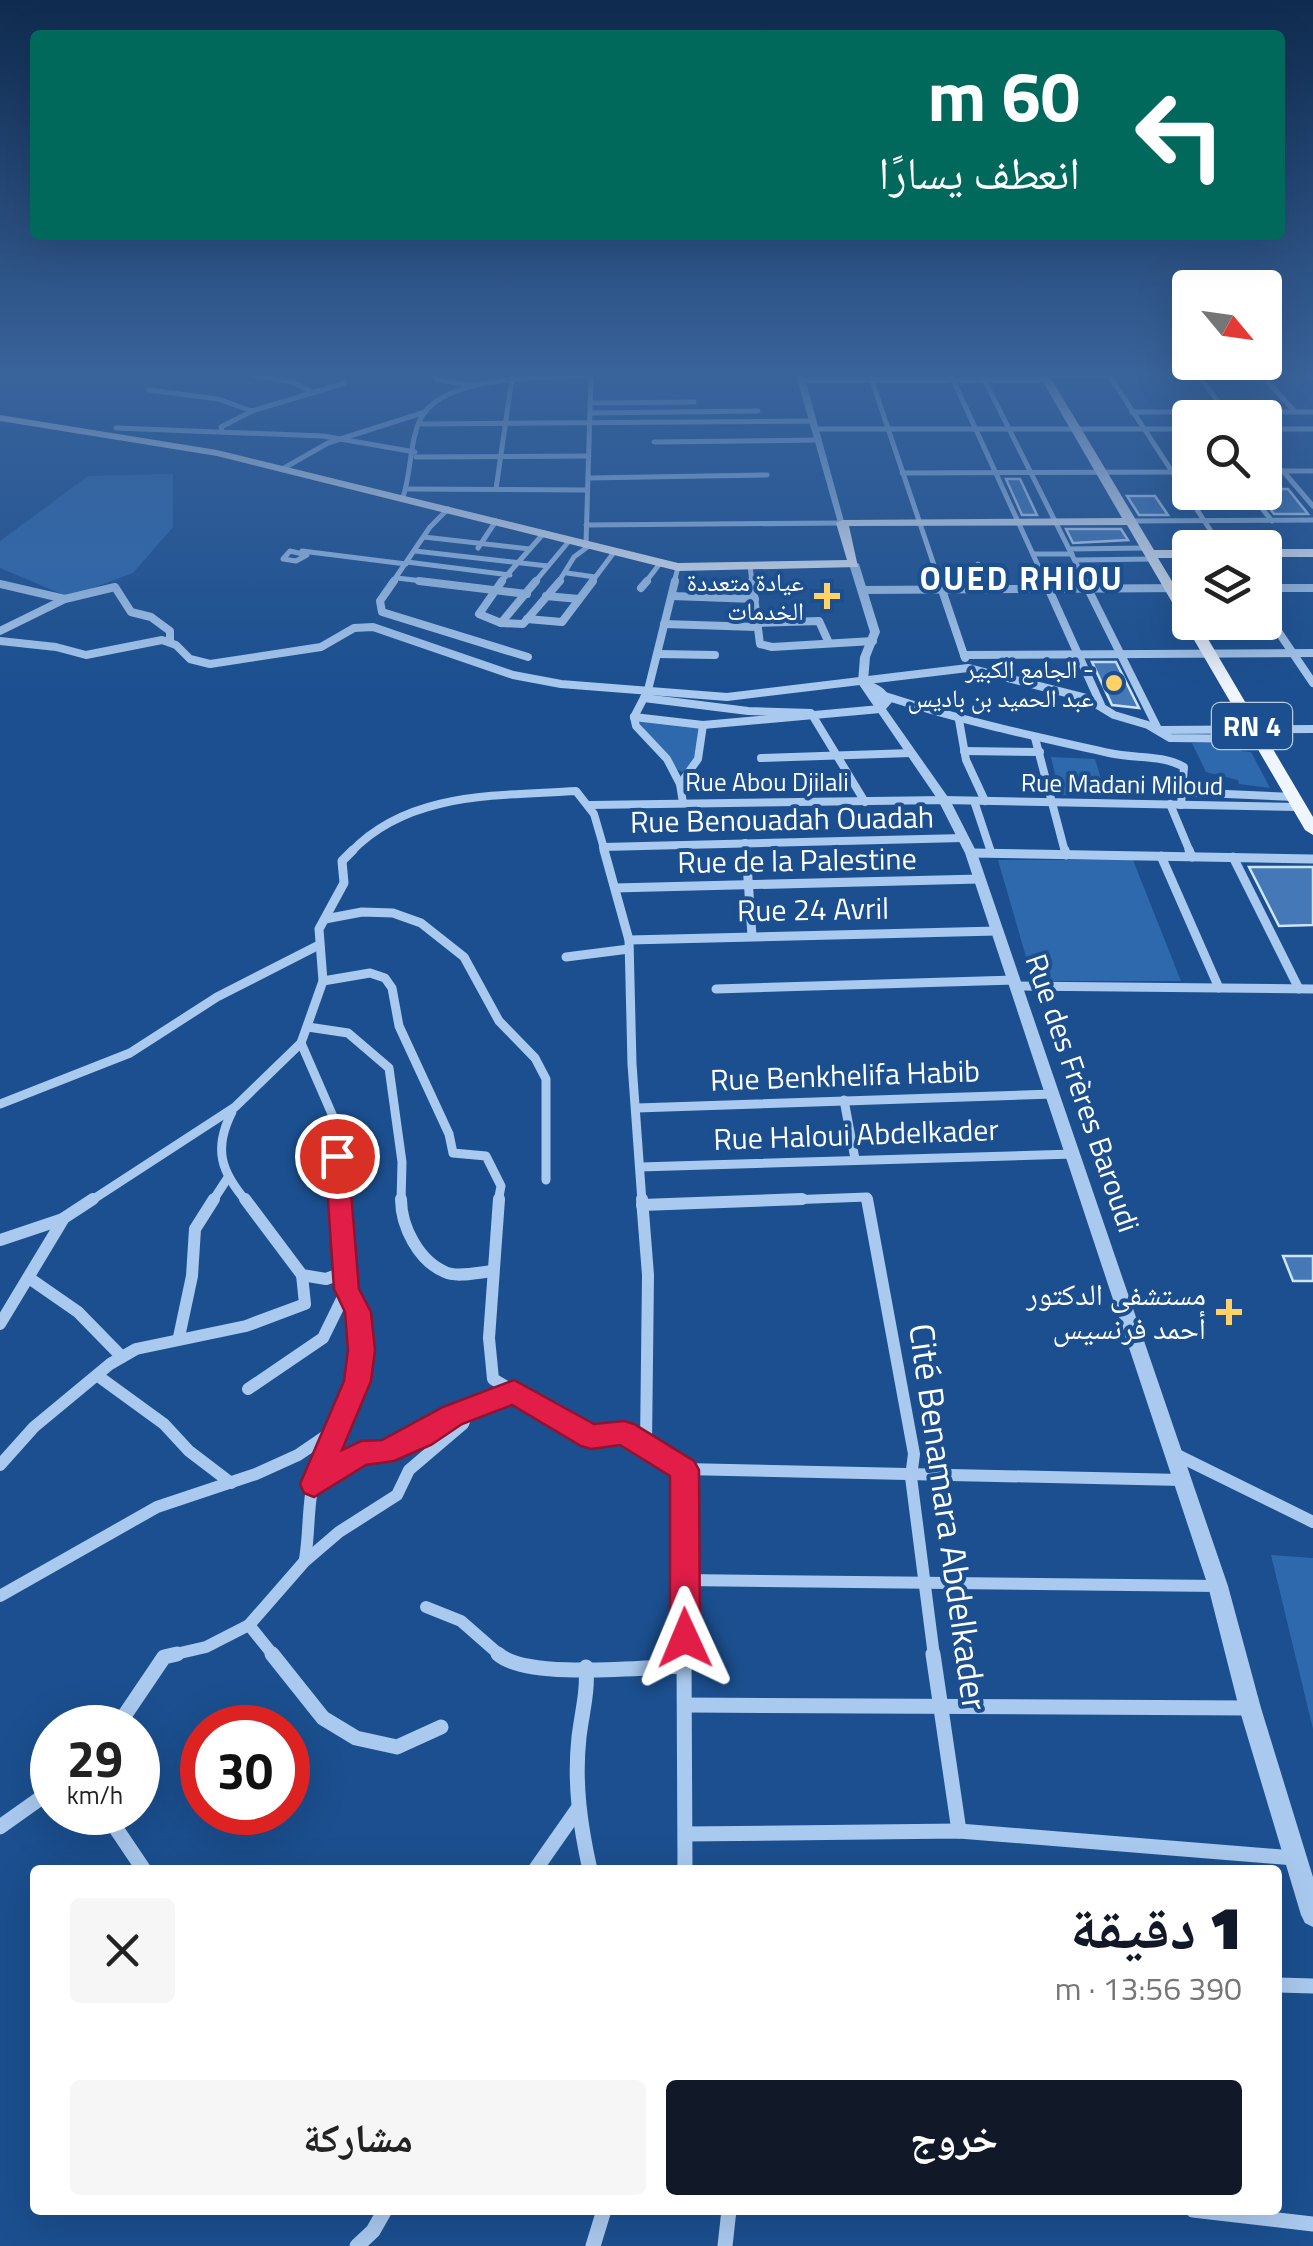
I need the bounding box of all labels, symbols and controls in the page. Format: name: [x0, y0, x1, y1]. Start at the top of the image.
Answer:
text: 60 m: [927, 42, 1080, 148]
icon: left: [1115, 70, 1245, 200]
text: انعطف يسارًا: [879, 138, 1080, 206]
north arrow: [1172, 270, 1282, 380]
map controls: [1172, 270, 1282, 640]
button: search: [1172, 400, 1282, 510]
button: layers: [1172, 530, 1282, 640]
district label: OUED RHIOU: [920, 554, 1124, 602]
place label: عيادة متعددة الخدمات: [687, 563, 804, 630]
marker: عيادة متعددة الخدمات: [814, 583, 840, 609]
place label: الجامع الكبير - عبد الحميد بن باديس: [908, 650, 1094, 717]
marker: الجامع الكبير - عبد الحميد بن باديس: [1103, 672, 1125, 694]
road number: RN 4: [1212, 703, 1292, 749]
street label: Rue Abou Djilali: [685, 763, 849, 801]
street label: Rue Madani Miloud: [1021, 763, 1223, 805]
street label: Rue Benouadah Ouadah: [630, 793, 934, 845]
street label: Rue de la Palestine: [677, 835, 917, 885]
street label: Rue 24 Avril: [737, 885, 889, 933]
street label: Rue des Frères Baroudi: [1014, 947, 1152, 1238]
street label: Rue Benkhelifa Habib: [709, 1047, 981, 1103]
street label: Rue Haloui Abdelkader: [712, 1106, 999, 1162]
pin: [295, 1114, 380, 1199]
icon: arrive: [310, 1129, 365, 1184]
place label: مستشفى الدكتور أحمد فرنسيس: [1025, 1271, 1206, 1351]
marker: مستشفى الدكتور أحمد فرنسيس: [1216, 1299, 1242, 1325]
street label: Cité Benamara Abdelkader: [895, 1320, 1003, 1714]
position arrow: [633, 1586, 737, 1690]
speed limit sign: 30: [180, 1705, 310, 1835]
text: 29: [67, 1720, 123, 1796]
text: km/h: [67, 1776, 123, 1814]
text: 1 دقيقة: [1070, 1881, 1242, 1972]
button: close: [70, 1898, 175, 2003]
text: 390 m · 13:56: [1055, 1964, 1242, 2012]
button: مشاركة: [70, 2080, 646, 2195]
button: خروج: [666, 2080, 1242, 2195]

